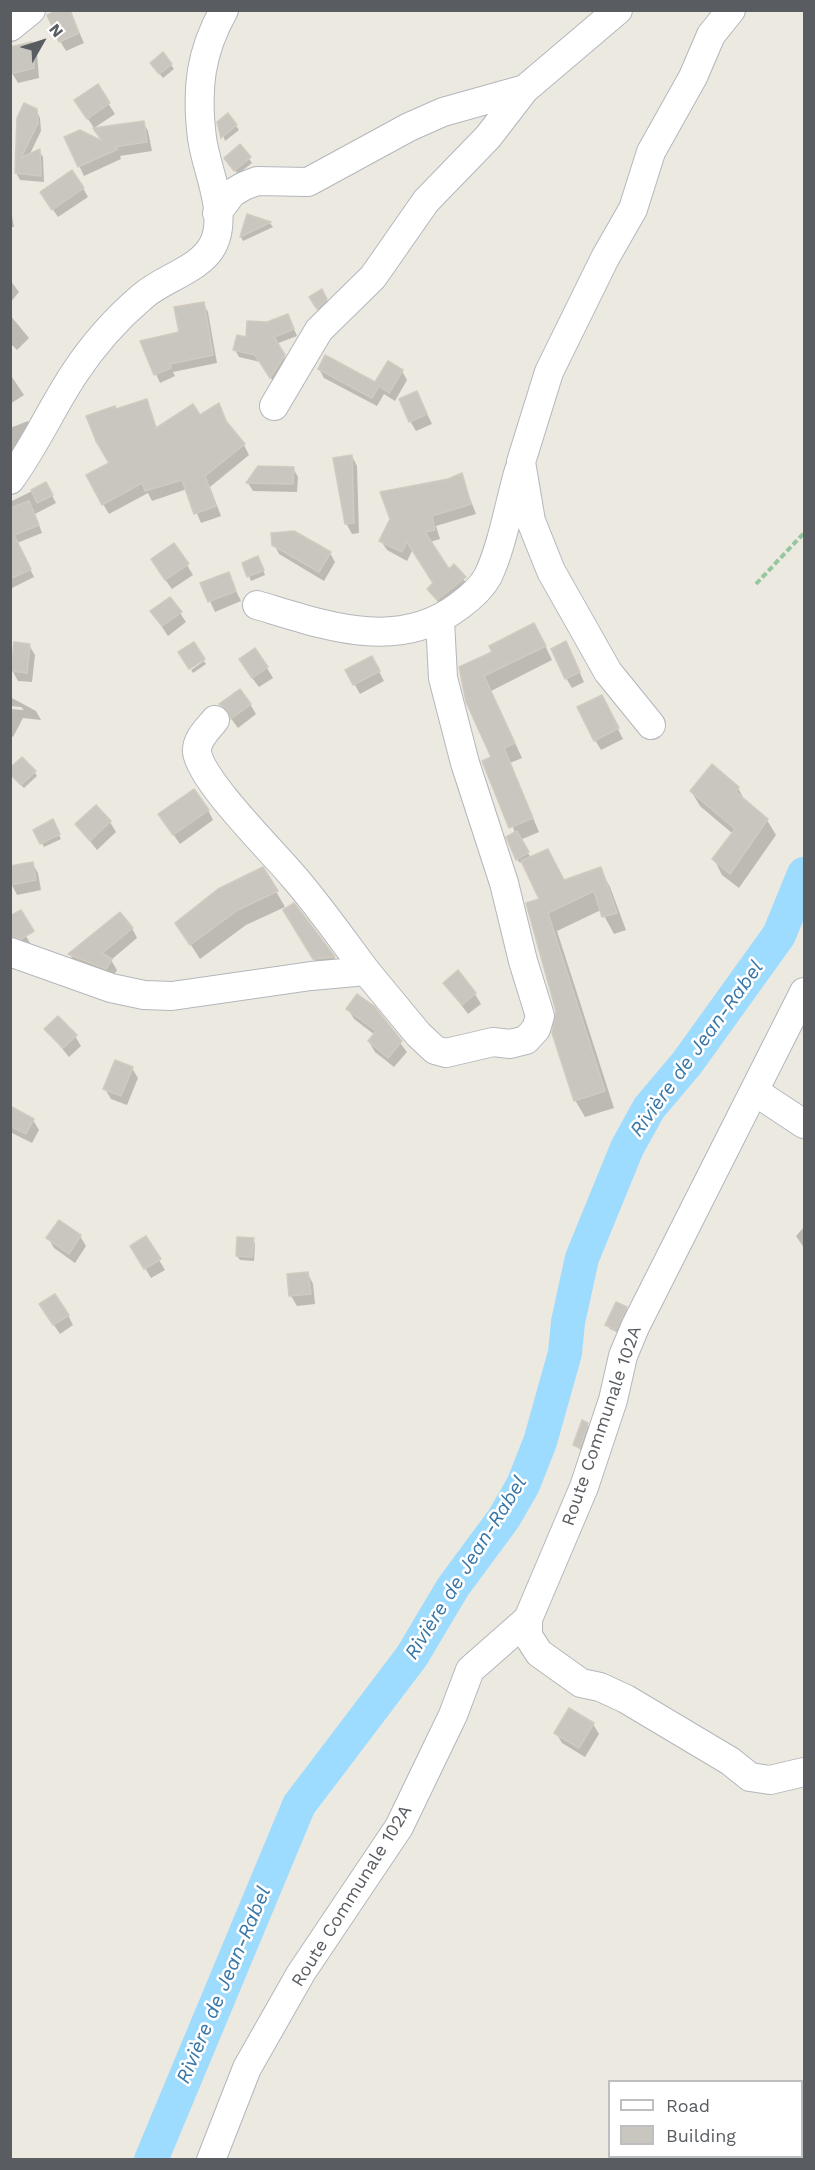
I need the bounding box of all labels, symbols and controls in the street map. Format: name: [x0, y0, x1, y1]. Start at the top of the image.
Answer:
north arrow: [12, 12, 72, 72]
text: N: [45, 20, 67, 41]
water label: Rivière de Jean-Rabel: [625, 956, 769, 1142]
street label: Route Communale 102A: [558, 1323, 646, 1529]
water label: Rivière de Jean-Rabel: [400, 1472, 532, 1664]
street label: Route Communale 102A: [287, 1801, 417, 1991]
water label: Rivière de Jean-Rabel: [172, 1883, 276, 2087]
legend: [608, 2080, 803, 2158]
text: Road: [666, 2095, 710, 2116]
text: Building: [666, 2125, 736, 2146]

